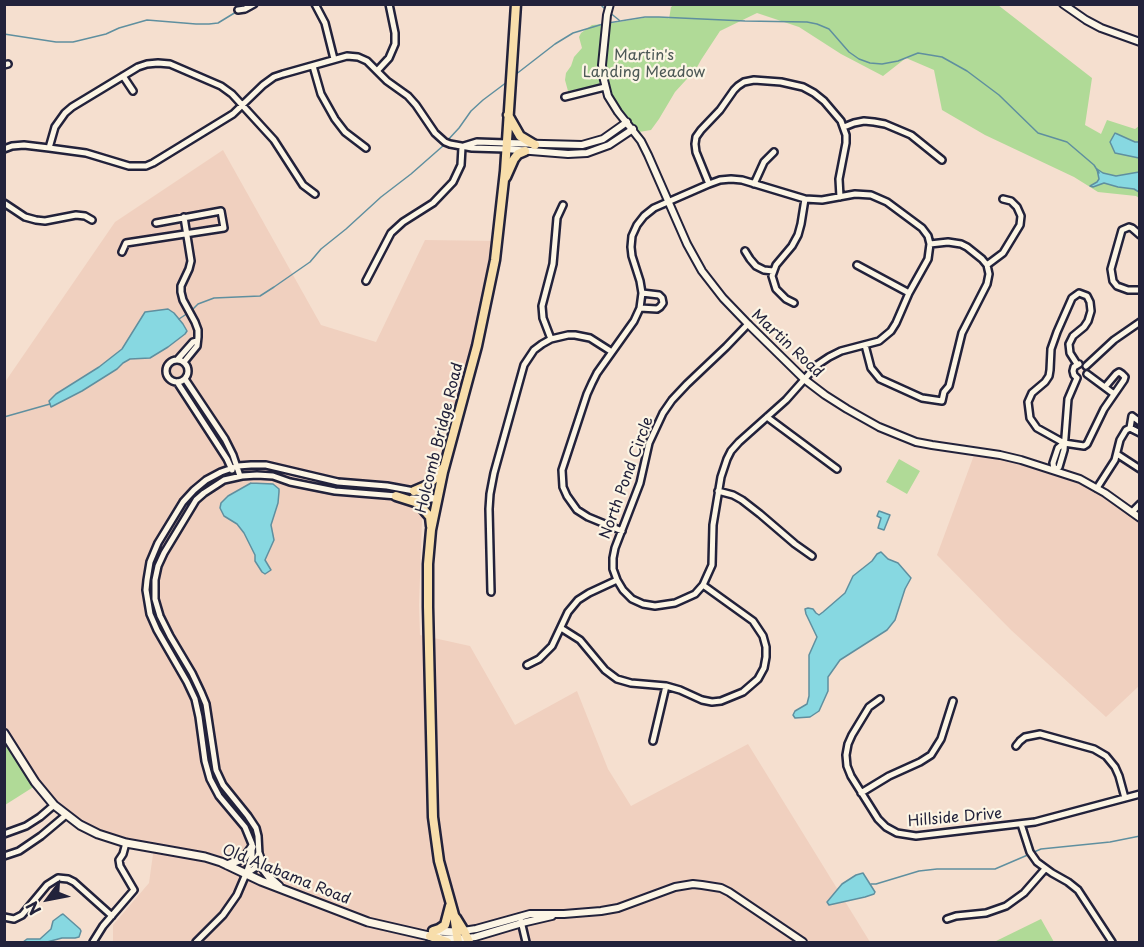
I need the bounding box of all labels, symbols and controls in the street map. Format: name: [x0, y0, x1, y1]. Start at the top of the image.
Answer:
park label: Martin's Landing Meadow: [583, 47, 705, 82]
street label: Martin Road: [747, 306, 827, 382]
street label: Holcomb Bridge Road: [413, 361, 467, 515]
street label: North Pond Circle: [596, 414, 658, 542]
street label: Hillside Drive: [907, 805, 1003, 831]
street label: Old Alabama Road: [219, 841, 353, 909]
north arrow: [18, 869, 78, 929]
text: N: [19, 897, 46, 920]

